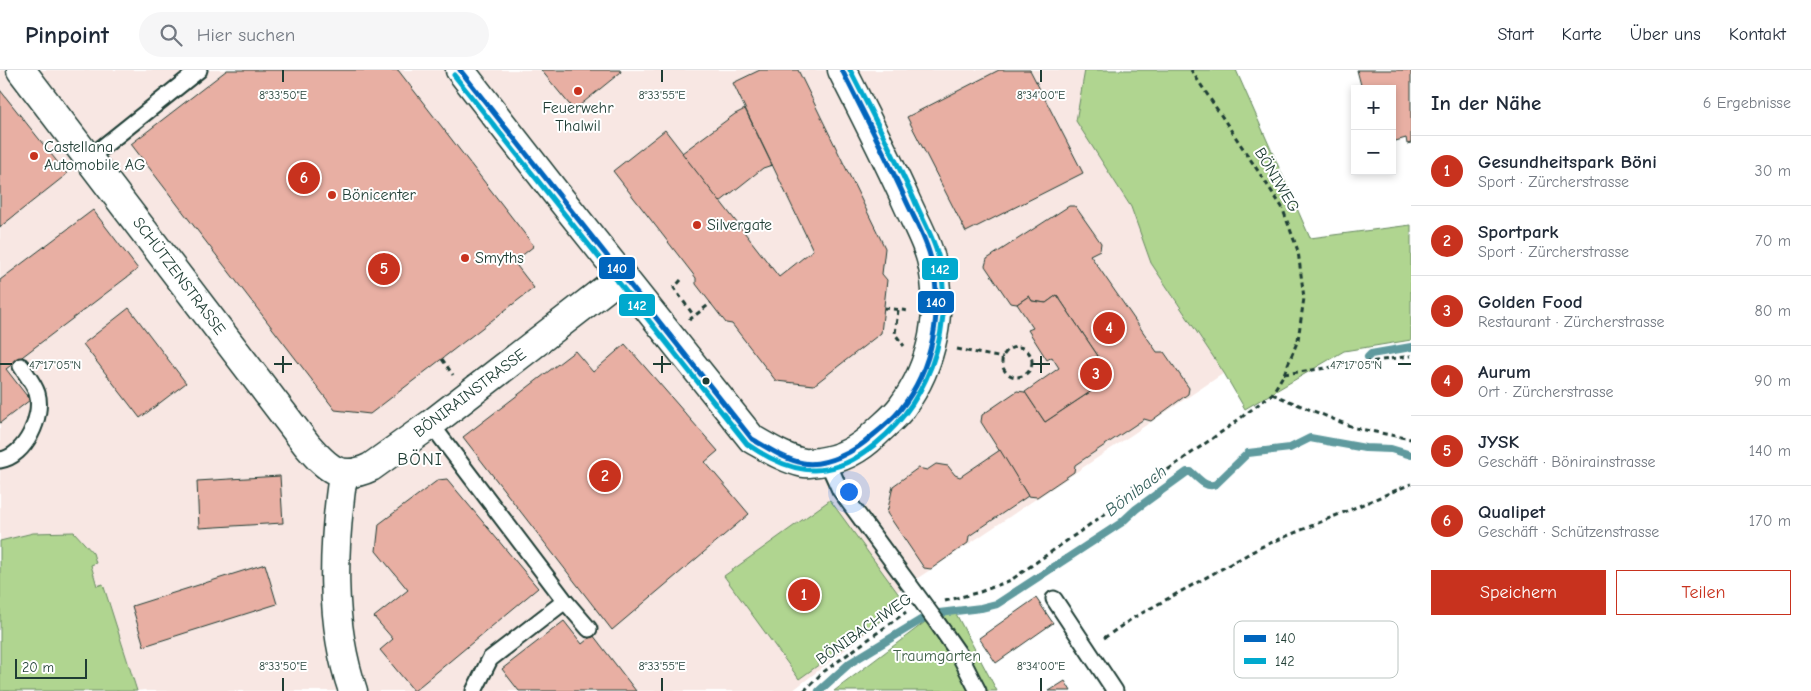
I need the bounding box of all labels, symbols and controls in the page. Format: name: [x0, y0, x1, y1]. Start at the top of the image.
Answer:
search box: [139, 12, 489, 57]
text: Pinpoint: [25, 21, 109, 49]
icon: search: [157, 21, 185, 49]
text: Hier suchen: [197, 24, 295, 46]
text: Start: [1497, 24, 1534, 45]
text: Karte: [1562, 24, 1602, 45]
text: Über uns: [1630, 24, 1701, 45]
text: Kontakt: [1729, 24, 1786, 45]
marker: Feuerwehr Thalwil: [572, 85, 584, 97]
map controls: [1351, 85, 1396, 175]
button: +: [1351, 85, 1396, 130]
text: 8°33'50"E: [259, 88, 307, 102]
text: 8°33'55"E: [638, 88, 686, 102]
text: 8°34'00"E: [1017, 88, 1065, 102]
text: In der Nähe: [1431, 91, 1541, 115]
text: 6 Ergebnisse: [1703, 94, 1791, 112]
place label: Feuerwehr Thalwil: [542, 99, 614, 135]
button: −: [1351, 130, 1396, 175]
place label: Castellana Automobile AG: [44, 138, 146, 174]
street label: BÖNIWEG: [1251, 145, 1303, 215]
marker: Castellana Automobile AG: [28, 150, 40, 162]
text: Gesundheitspark Böni: [1478, 151, 1657, 173]
pin: 6: [288, 159, 320, 197]
text: 1: [1444, 162, 1450, 180]
text: 30 m: [1755, 162, 1791, 180]
text: Sport · Zürcherstrasse: [1478, 173, 1629, 191]
place label: Bönicenter: [342, 186, 417, 204]
marker: Bönicenter: [326, 189, 338, 201]
street label: SCHÜTZENSTRASSE: [129, 214, 229, 339]
place label: Silvergate: [707, 216, 772, 234]
marker: Silvergate: [691, 219, 703, 231]
text: Sportpark: [1478, 221, 1558, 243]
text: 2: [1443, 232, 1451, 250]
text: 70 m: [1755, 232, 1791, 250]
text: Sport · Zürcherstrasse: [1478, 243, 1629, 261]
place label: Smyths: [475, 249, 524, 267]
pin: 5: [368, 250, 400, 288]
marker: Smyths: [459, 252, 471, 264]
line badge: 140: [598, 256, 636, 280]
line badge: 142: [921, 257, 959, 281]
text: 140: [607, 260, 627, 277]
text: 142: [931, 261, 949, 278]
line badge: 140: [917, 290, 955, 314]
text: Golden Food: [1478, 291, 1583, 313]
line badge: 142: [618, 293, 656, 317]
text: 140: [926, 294, 946, 311]
text: 142: [628, 297, 646, 314]
text: 3: [1443, 302, 1451, 320]
text: 80 m: [1754, 302, 1791, 320]
pin: 4: [1093, 309, 1125, 347]
text: Restaurant · Zürcherstrasse: [1478, 313, 1665, 331]
street label: BÖNIRAINSTRASSE: [410, 345, 530, 441]
pin: 3: [1080, 355, 1112, 393]
text: 47°17'05"N: [29, 358, 81, 372]
text: 47°17'05"N: [1330, 358, 1382, 372]
text: Aurum: [1478, 361, 1531, 383]
text: 4: [1443, 372, 1451, 390]
text: 90 m: [1754, 372, 1791, 390]
unlabelled marker: [701, 376, 711, 386]
text: Ort · Zürcherstrasse: [1478, 383, 1614, 401]
text: JYSK: [1478, 431, 1519, 453]
text: 5: [1443, 442, 1451, 460]
text: 140 m: [1749, 442, 1791, 460]
district label: BÖNI: [397, 449, 443, 470]
text: Geschäft · Bönirainstrasse: [1478, 453, 1656, 471]
pin: 2: [589, 457, 621, 495]
water label: Bönibach: [1101, 461, 1171, 521]
your location: [836, 479, 862, 505]
text: Qualipet: [1478, 501, 1545, 523]
text: 6: [1443, 512, 1451, 530]
text: 170 m: [1749, 512, 1791, 530]
text: Geschäft · Schützenstrasse: [1478, 523, 1659, 541]
button: Speichern: [1431, 570, 1606, 615]
button: Teilen: [1616, 570, 1791, 615]
pin: 1: [788, 576, 820, 614]
street label: BÖNIBACHWEG: [813, 589, 915, 669]
legend: [1234, 621, 1398, 678]
text: 140: [1275, 630, 1296, 647]
park label: Traumgarten: [893, 647, 981, 665]
text: 142: [1275, 653, 1295, 670]
scale bar: [15, 656, 88, 679]
text: 20 m: [22, 659, 54, 676]
text: 8°33'50"E: [259, 659, 307, 673]
text: 8°33'55"E: [638, 659, 686, 673]
text: 8°34'00"E: [1017, 659, 1065, 673]

